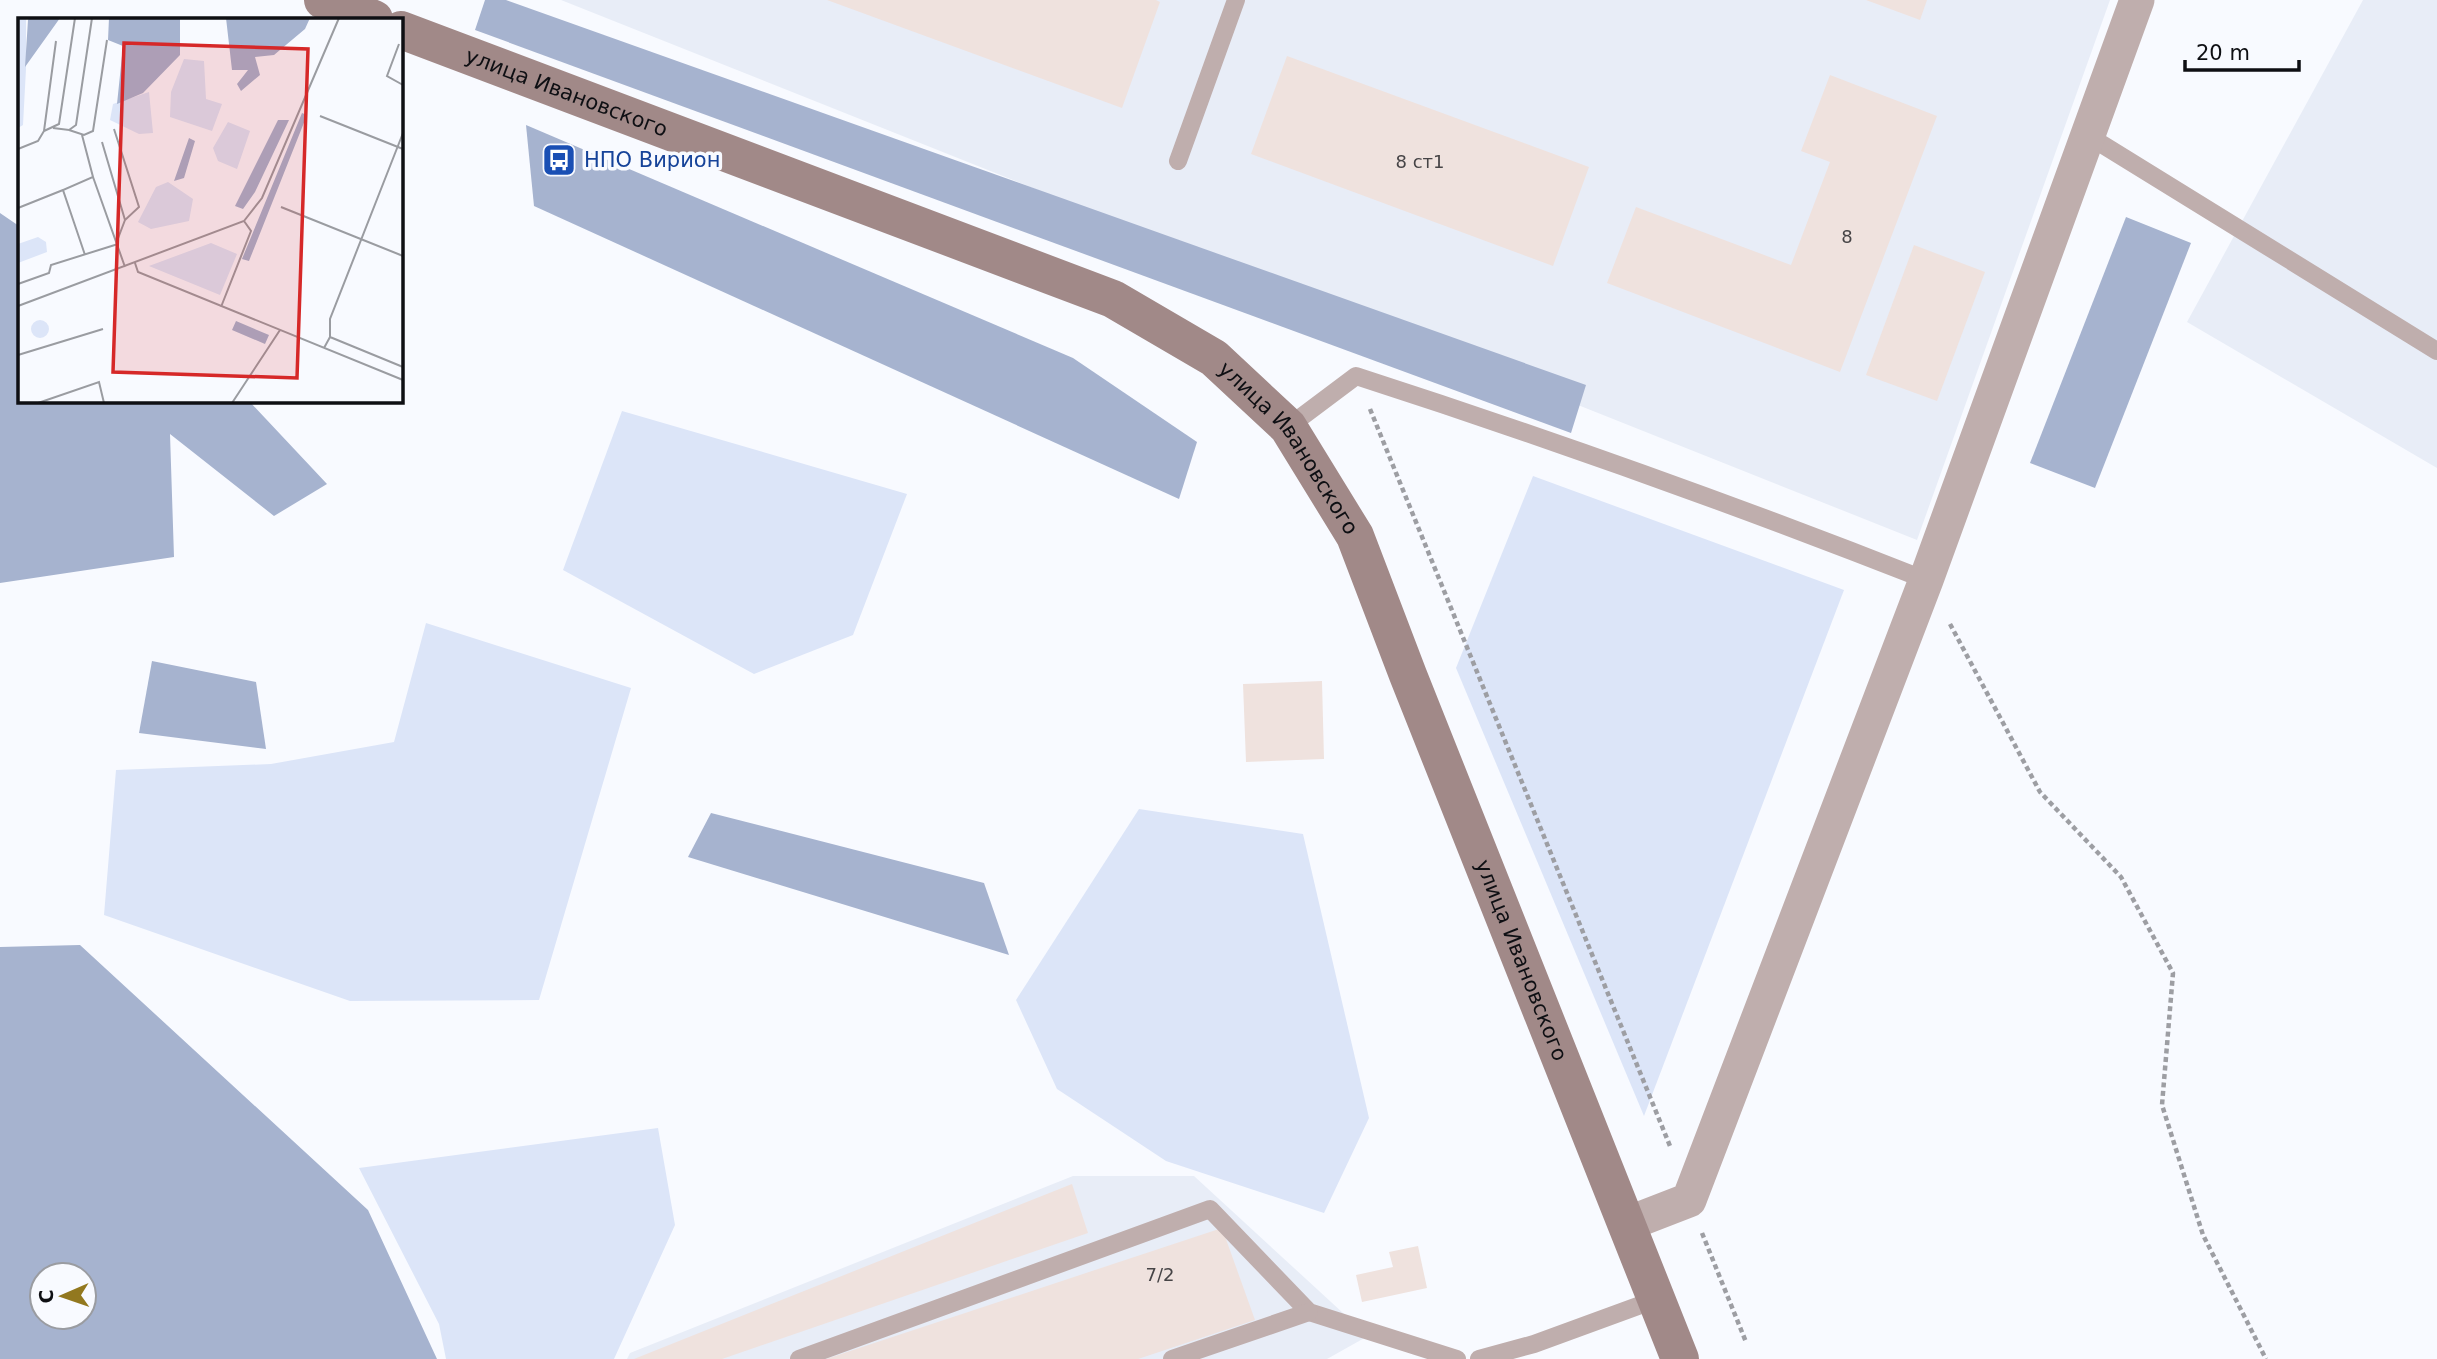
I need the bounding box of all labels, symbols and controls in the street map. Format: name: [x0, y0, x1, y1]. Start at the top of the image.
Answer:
inset map: [18, 18, 402, 402]
scale bar: [2185, 28, 2299, 72]
text: 20 m: [2196, 41, 2250, 65]
street label: улица Ивановского: [462, 43, 671, 142]
bus stop icon: НПО Вирион: [540, 141, 578, 179]
place label: НПО Вирион: [584, 148, 720, 172]
house number: 8 ст1: [1395, 151, 1445, 172]
house number: 8: [1841, 226, 1853, 247]
street label: улица Ивановского: [1214, 357, 1363, 539]
street label: улица Ивановского: [1471, 856, 1572, 1064]
north arrow: [28, 1261, 98, 1331]
house number: 7/2: [1146, 1264, 1174, 1285]
text: С: [35, 1289, 57, 1304]

